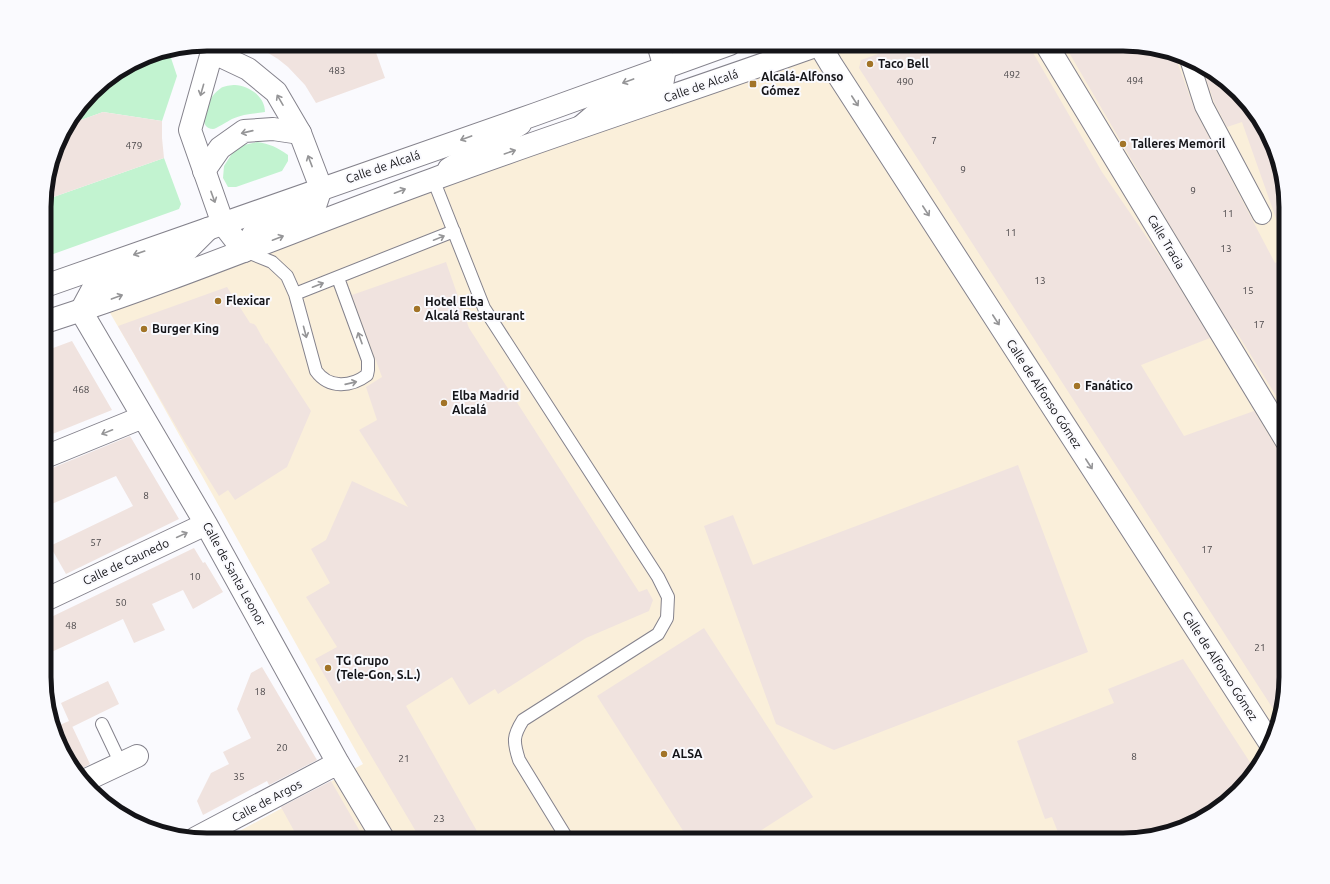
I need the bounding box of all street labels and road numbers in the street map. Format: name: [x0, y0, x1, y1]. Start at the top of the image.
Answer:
street label: Calle de Alcalá: [662, 67, 740, 104]
street label: Calle de Alcalá: [344, 148, 422, 185]
street label: Calle Tracia: [1145, 212, 1188, 271]
street label: Calle de Alfonso Gómez: [1004, 337, 1085, 451]
street label: Calle de Santa Leonor: [200, 520, 269, 628]
street label: Calle de Caunedo: [81, 536, 171, 587]
street label: Calle de Alfonso Gómez: [1180, 609, 1261, 723]
street label: Calle de Argos: [230, 777, 304, 824]

